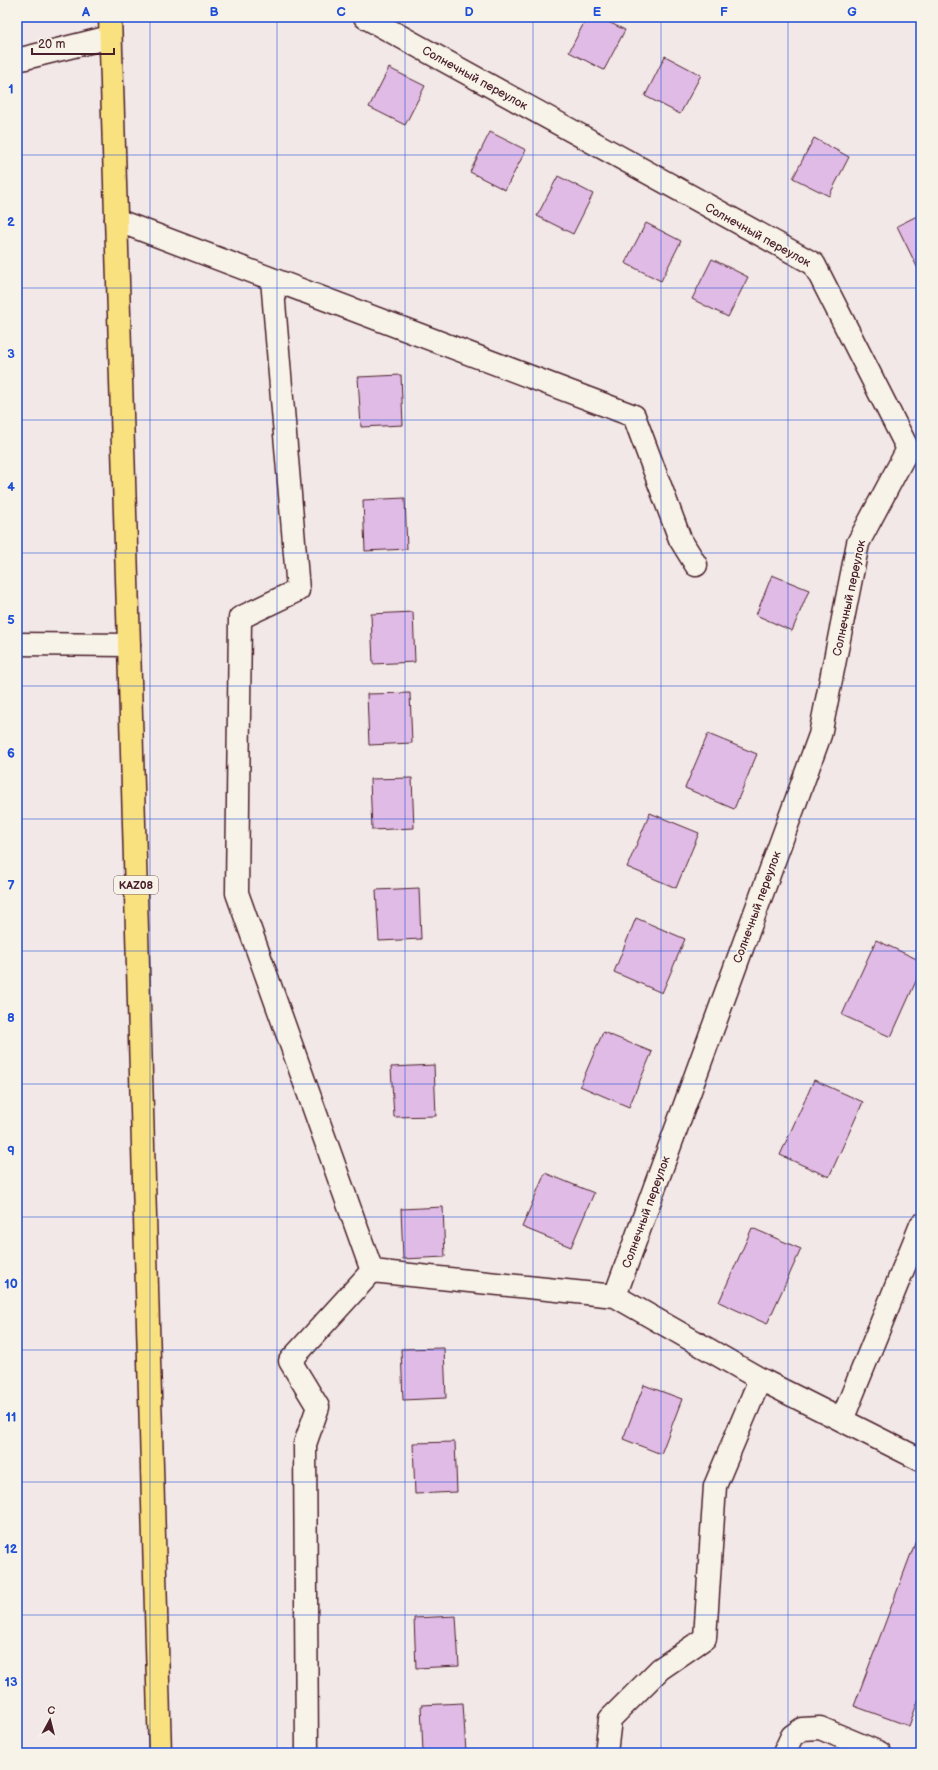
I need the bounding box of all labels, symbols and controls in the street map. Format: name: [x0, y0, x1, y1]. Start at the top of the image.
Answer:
text: A: [81, 4, 90, 20]
text: B: [209, 4, 219, 20]
text: C: [336, 4, 346, 20]
text: D: [464, 4, 474, 20]
text: E: [593, 4, 602, 20]
text: F: [720, 4, 728, 20]
text: G: [847, 4, 857, 20]
scale bar: [32, 30, 114, 56]
text: 20 m: [38, 37, 65, 52]
street label: Солнечный переулок: [419, 43, 531, 114]
text: 1: [8, 81, 14, 97]
street label: Солнечный переулок: [702, 200, 814, 271]
text: 2: [7, 214, 15, 230]
text: 3: [7, 346, 15, 362]
text: 4: [7, 479, 15, 495]
street label: Солнечный переулок: [830, 538, 869, 658]
text: 5: [7, 612, 15, 628]
text: 6: [7, 745, 15, 761]
street label: Солнечный переулок: [730, 848, 785, 965]
road number: KAZ08: [114, 876, 158, 894]
text: 7: [7, 878, 15, 894]
text: 8: [7, 1010, 15, 1026]
text: 9: [7, 1143, 15, 1159]
street label: Солнечный переулок: [619, 1153, 674, 1270]
text: 10: [4, 1276, 18, 1292]
text: 11: [6, 1409, 16, 1425]
text: 12: [4, 1541, 18, 1557]
text: 13: [4, 1674, 18, 1690]
north arrow: [30, 1700, 70, 1740]
text: С: [47, 1704, 56, 1718]

